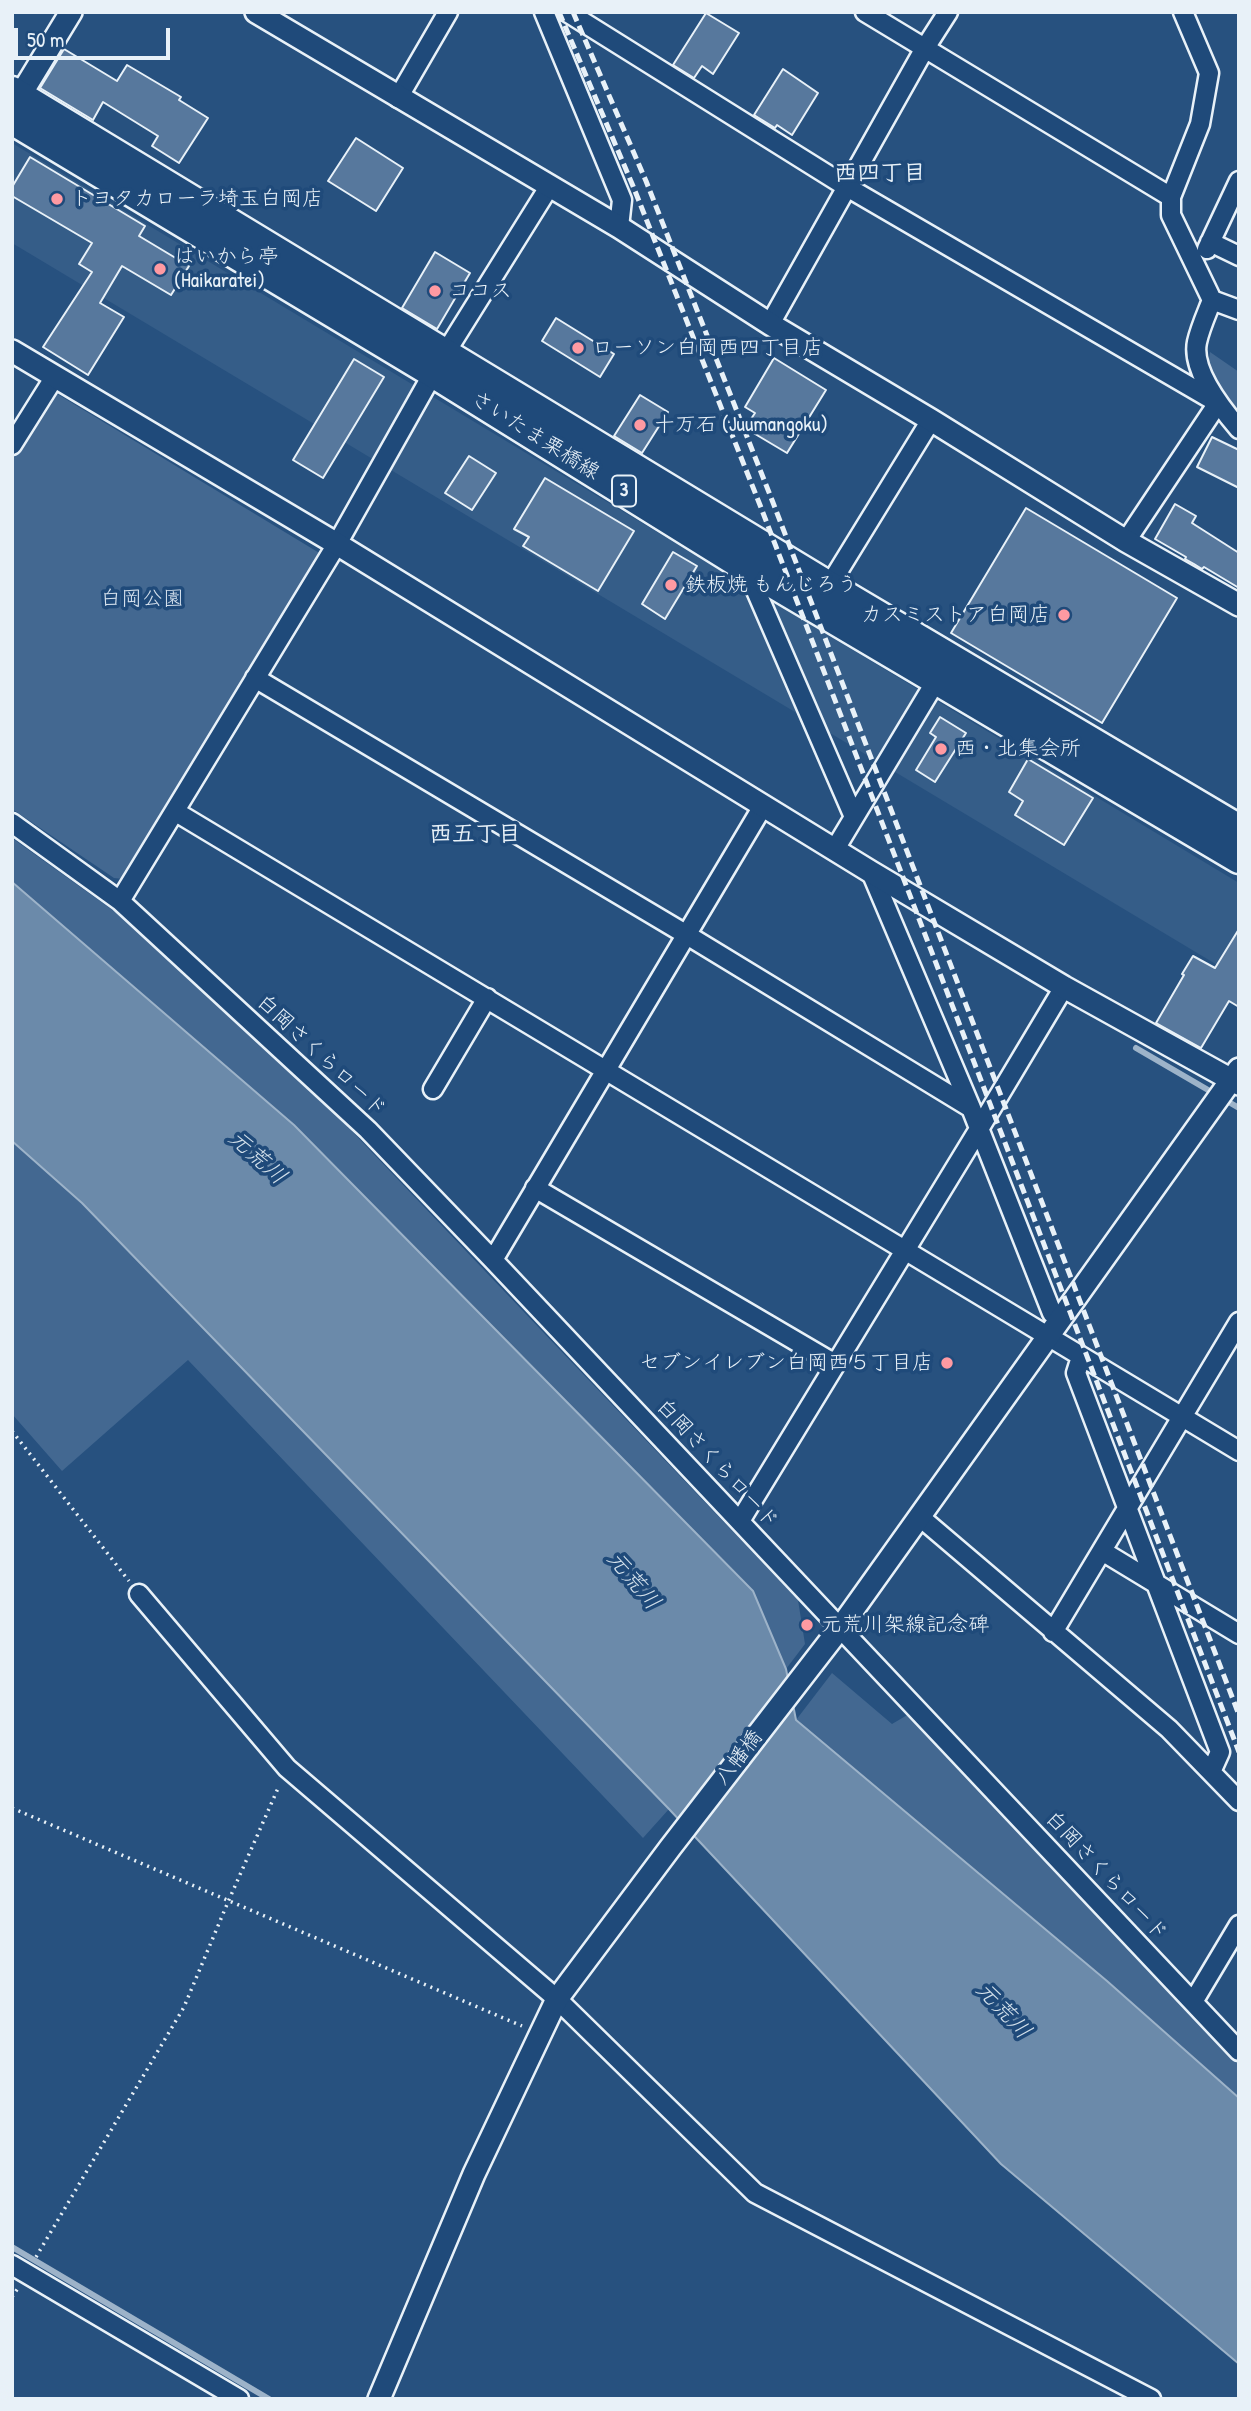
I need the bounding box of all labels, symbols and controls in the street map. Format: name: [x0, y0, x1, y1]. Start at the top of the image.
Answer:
scale bar: [18, 14, 173, 58]
text: 50 m: [27, 25, 64, 54]
district label: 西四丁目: [834, 160, 926, 188]
place label: トヨタカローラ埼玉白岡店: [71, 186, 323, 212]
marker: トヨタカローラ埼玉白岡店: [49, 191, 65, 207]
place label: はいから亭 (Haikaratei): [174, 244, 279, 294]
marker: はいから亭 (Haikaratei): [152, 261, 168, 277]
place label: ココス: [449, 278, 512, 304]
marker: ココス: [427, 283, 443, 299]
place label: ローソン白岡西四丁目店: [592, 335, 823, 361]
marker: ローソン白岡西四丁目店: [570, 340, 586, 356]
street label: さいたま栗橋線: [466, 386, 604, 486]
place label: 十万石 (Juumangoku): [654, 412, 828, 438]
marker: 十万石 (Juumangoku): [632, 417, 648, 433]
road number: 3: [612, 476, 636, 506]
place label: 鉄板焼 もんじろう: [685, 572, 858, 598]
marker: 鉄板焼 もんじろう: [663, 577, 679, 593]
park label: 白岡公園: [100, 586, 184, 612]
place label: カスミストア白岡店: [861, 602, 1050, 628]
marker: カスミストア白岡店: [1056, 607, 1072, 623]
place label: 西・北集会所: [955, 736, 1081, 762]
marker: 西・北集会所: [933, 741, 949, 757]
district label: 西五丁目: [429, 821, 521, 849]
street label: 白岡さくらロード: [251, 989, 391, 1123]
water label: 元荒川: [222, 1125, 292, 1191]
place label: セブンイレブン白岡西５丁目店: [639, 1350, 933, 1376]
marker: セブンイレブン白岡西５丁目店: [939, 1355, 955, 1371]
street label: 白岡さくらロード: [650, 1394, 784, 1534]
water label: 元荒川: [600, 1546, 666, 1616]
place label: 元荒川架線記念碑: [821, 1612, 989, 1638]
marker: 元荒川架線記念碑: [799, 1617, 815, 1633]
street label: 八幡橋: [710, 1725, 768, 1791]
street label: 白岡さくらロード: [1039, 1806, 1173, 1946]
water label: 元荒川: [969, 1976, 1037, 2046]

